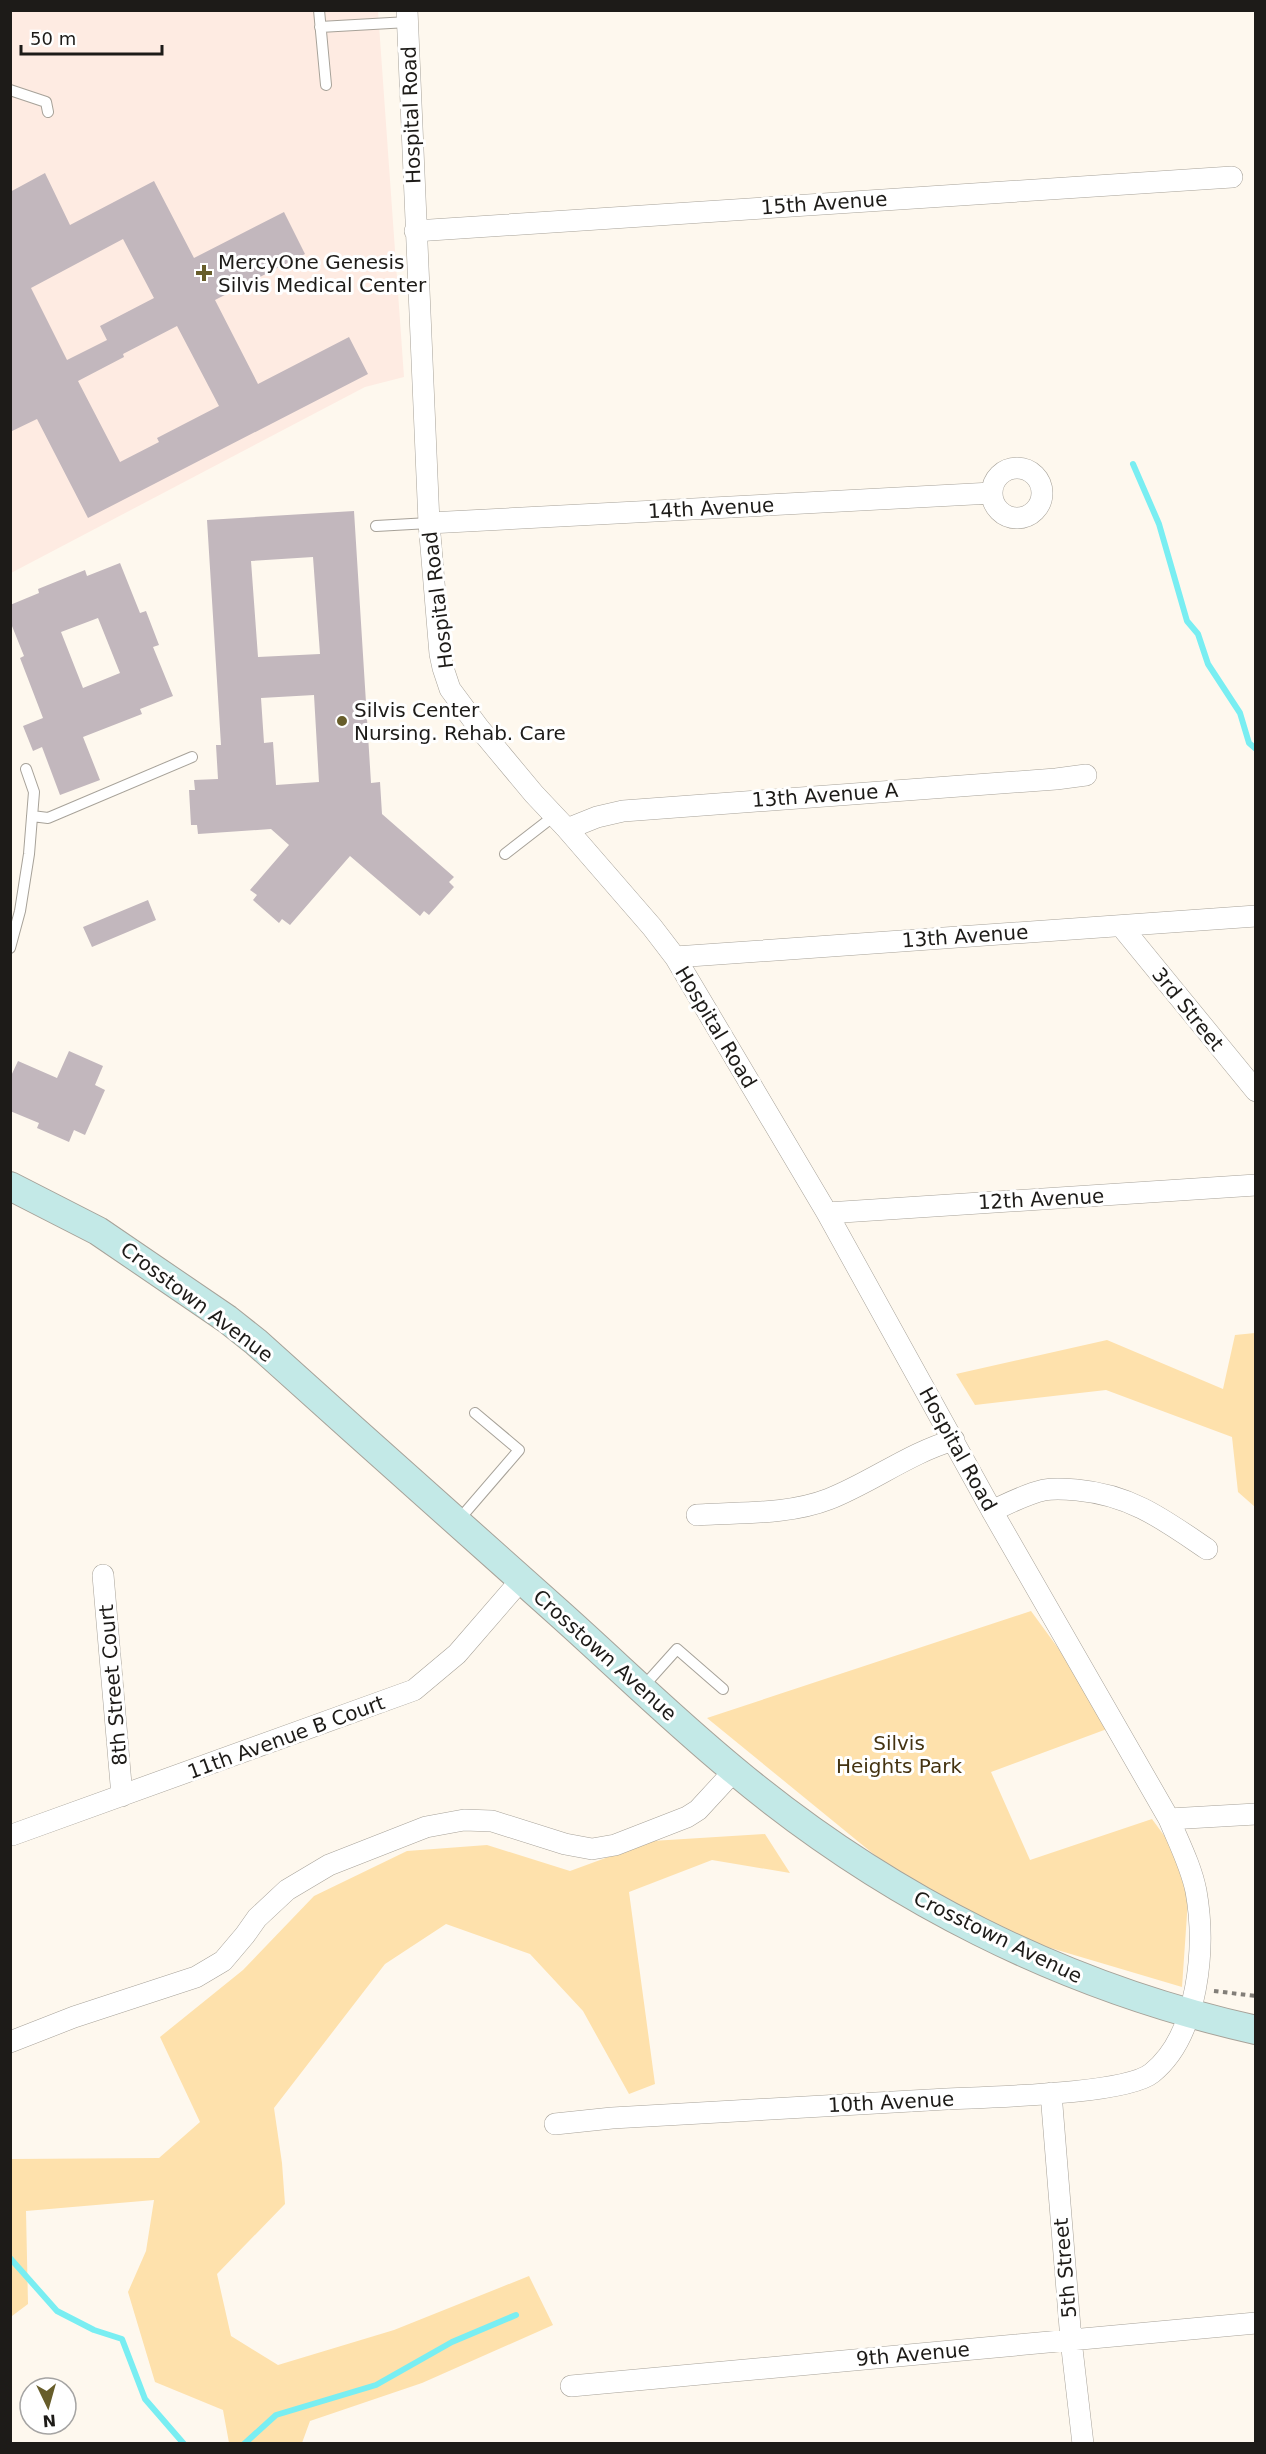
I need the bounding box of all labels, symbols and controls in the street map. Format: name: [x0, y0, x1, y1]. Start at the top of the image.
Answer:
scale bar: [21, 18, 162, 56]
text: 50 m: [30, 28, 76, 49]
street label: Hospital Road: [397, 46, 425, 184]
street label: 15th Avenue: [760, 187, 888, 219]
place label: MercyOne Genesis Silvis Medical Center: [218, 250, 427, 297]
marker: MercyOne Genesis Silvis Medical Center: [195, 264, 213, 282]
street label: 14th Avenue: [647, 493, 775, 523]
street label: Hospital Road: [418, 530, 458, 670]
place label: Silvis Center Nursing. Rehab. Care: [354, 698, 566, 745]
marker: Silvis Center Nursing. Rehab. Care: [335, 714, 349, 728]
street label: 13th Avenue A: [751, 778, 899, 812]
street label: 13th Avenue: [901, 920, 1029, 952]
street label: Hospital Road: [670, 962, 762, 1092]
street label: 3rd Street: [1147, 962, 1229, 1056]
street label: 12th Avenue: [977, 1184, 1105, 1214]
street label: Crosstown Avenue: [116, 1237, 278, 1367]
street label: Hospital Road: [914, 1383, 1002, 1515]
street label: Crosstown Avenue: [528, 1584, 682, 1726]
street label: 8th Street Court: [94, 1603, 132, 1767]
street label: 11th Avenue B Court: [184, 1690, 388, 1784]
park label: Silvis Heights Park: [836, 1731, 962, 1778]
street label: Crosstown Avenue: [910, 1886, 1086, 1988]
street label: 10th Avenue: [827, 2087, 955, 2117]
street label: 5th Street: [1049, 2217, 1081, 2319]
street label: 9th Avenue: [855, 2337, 971, 2371]
north arrow: [18, 2376, 78, 2436]
text: N: [42, 2410, 57, 2430]

